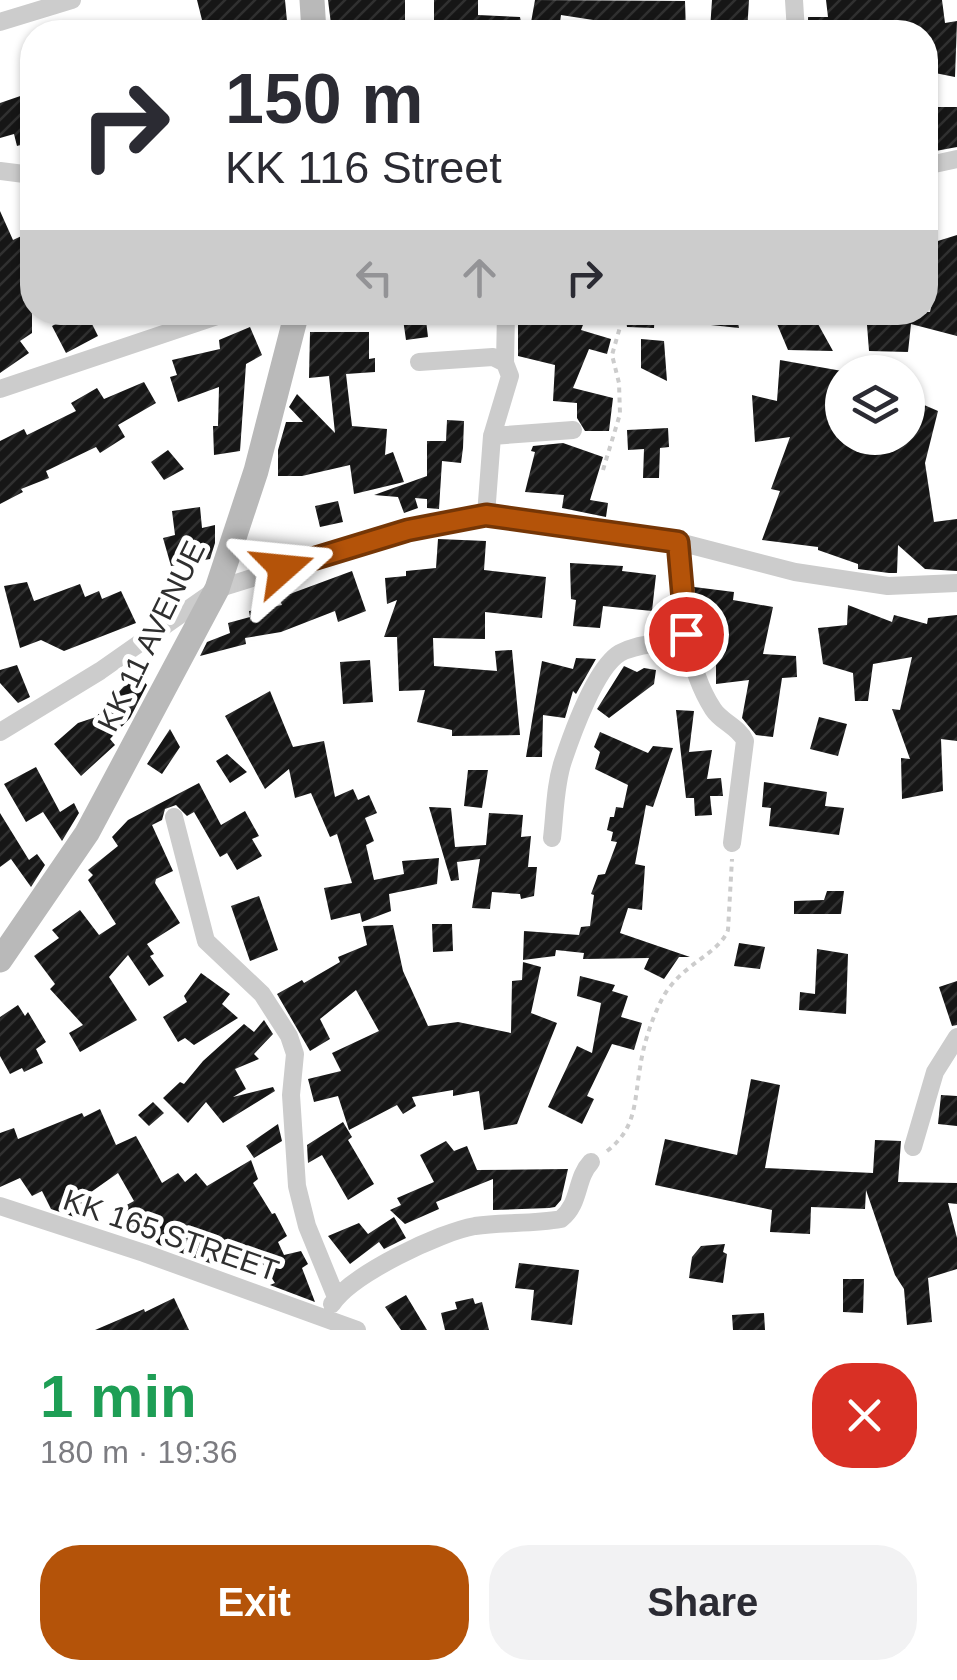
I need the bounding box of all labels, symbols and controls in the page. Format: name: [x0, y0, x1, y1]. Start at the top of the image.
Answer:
icon: right: [60, 60, 190, 190]
text: 150 m: [225, 60, 423, 138]
text: KK 116 Street: [225, 142, 502, 193]
icon: left: [347, 250, 402, 305]
icon: ahead: [452, 250, 507, 305]
icon: right: [557, 250, 612, 305]
map controls: [825, 355, 925, 455]
button: layers: [825, 355, 925, 455]
position arrow: [231, 516, 335, 620]
street label: KK 11 AVENUE: [91, 536, 211, 736]
pin: [644, 592, 729, 677]
icon: arrive: [659, 607, 714, 662]
street label: KK 165 STREET: [59, 1183, 283, 1287]
text: 1 min: [40, 1363, 197, 1430]
button: close: [812, 1363, 917, 1468]
text: 180 m · 19:36: [40, 1434, 237, 1470]
button: Exit: [40, 1545, 469, 1660]
button: Share: [489, 1545, 917, 1660]

